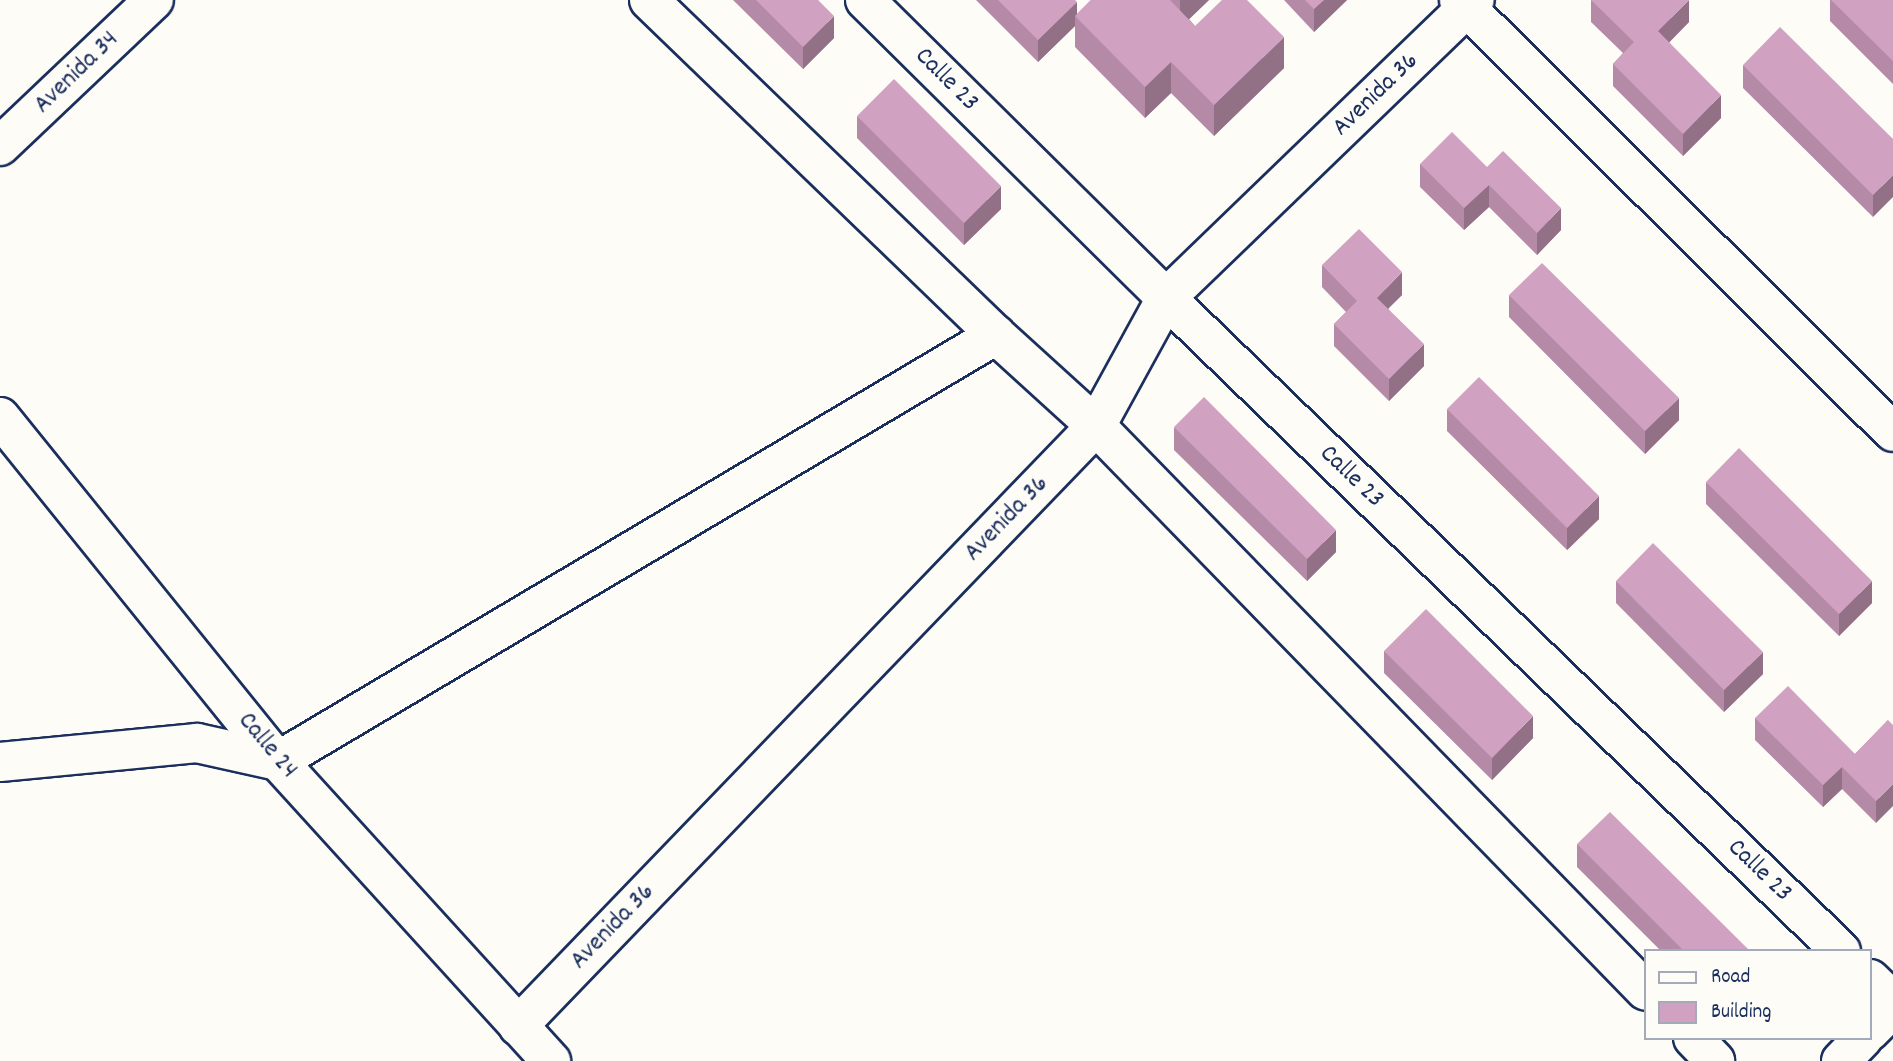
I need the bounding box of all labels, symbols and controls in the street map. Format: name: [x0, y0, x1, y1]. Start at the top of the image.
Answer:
street label: Avenida 34: [28, 25, 126, 121]
street label: Calle 23: [907, 41, 985, 119]
street label: Avenida 36: [1326, 46, 1426, 144]
street label: Calle 23: [1312, 439, 1390, 515]
street label: Avenida 36: [958, 469, 1056, 569]
street label: Calle 24: [230, 706, 304, 786]
street label: Calle 23: [1720, 833, 1798, 909]
street label: Avenida 36: [564, 877, 662, 977]
legend: [1644, 949, 1872, 1040]
text: Road: [1711, 963, 1750, 993]
text: Building: [1711, 998, 1771, 1028]

